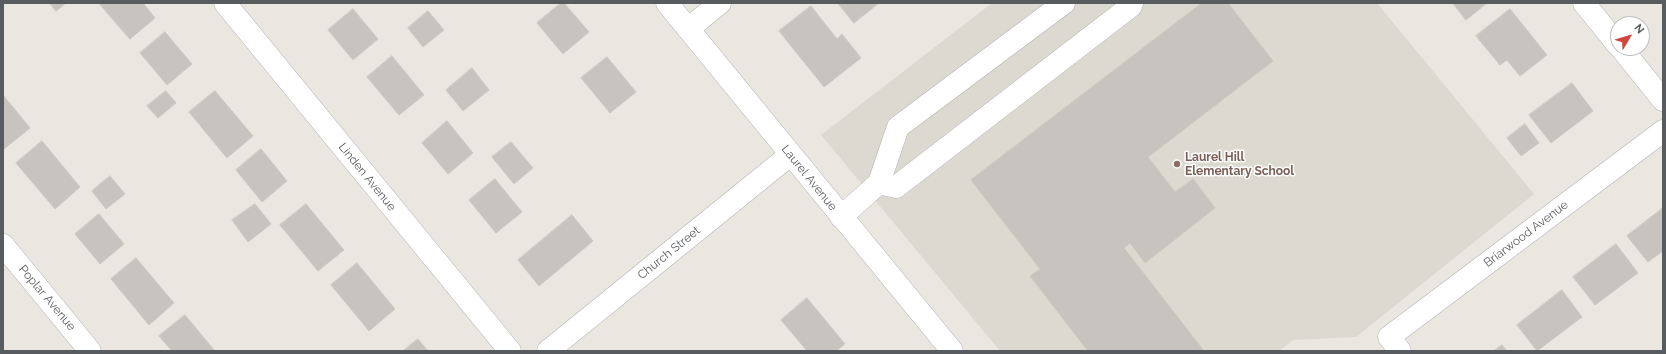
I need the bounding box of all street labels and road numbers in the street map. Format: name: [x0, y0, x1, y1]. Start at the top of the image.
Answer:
street label: Linden Avenue: [335, 140, 399, 214]
street label: Laurel Avenue: [778, 142, 840, 214]
street label: Briarwood Avenue: [1481, 198, 1571, 270]
street label: Church Street: [635, 223, 703, 283]
street label: Poplar Avenue: [15, 262, 79, 334]

